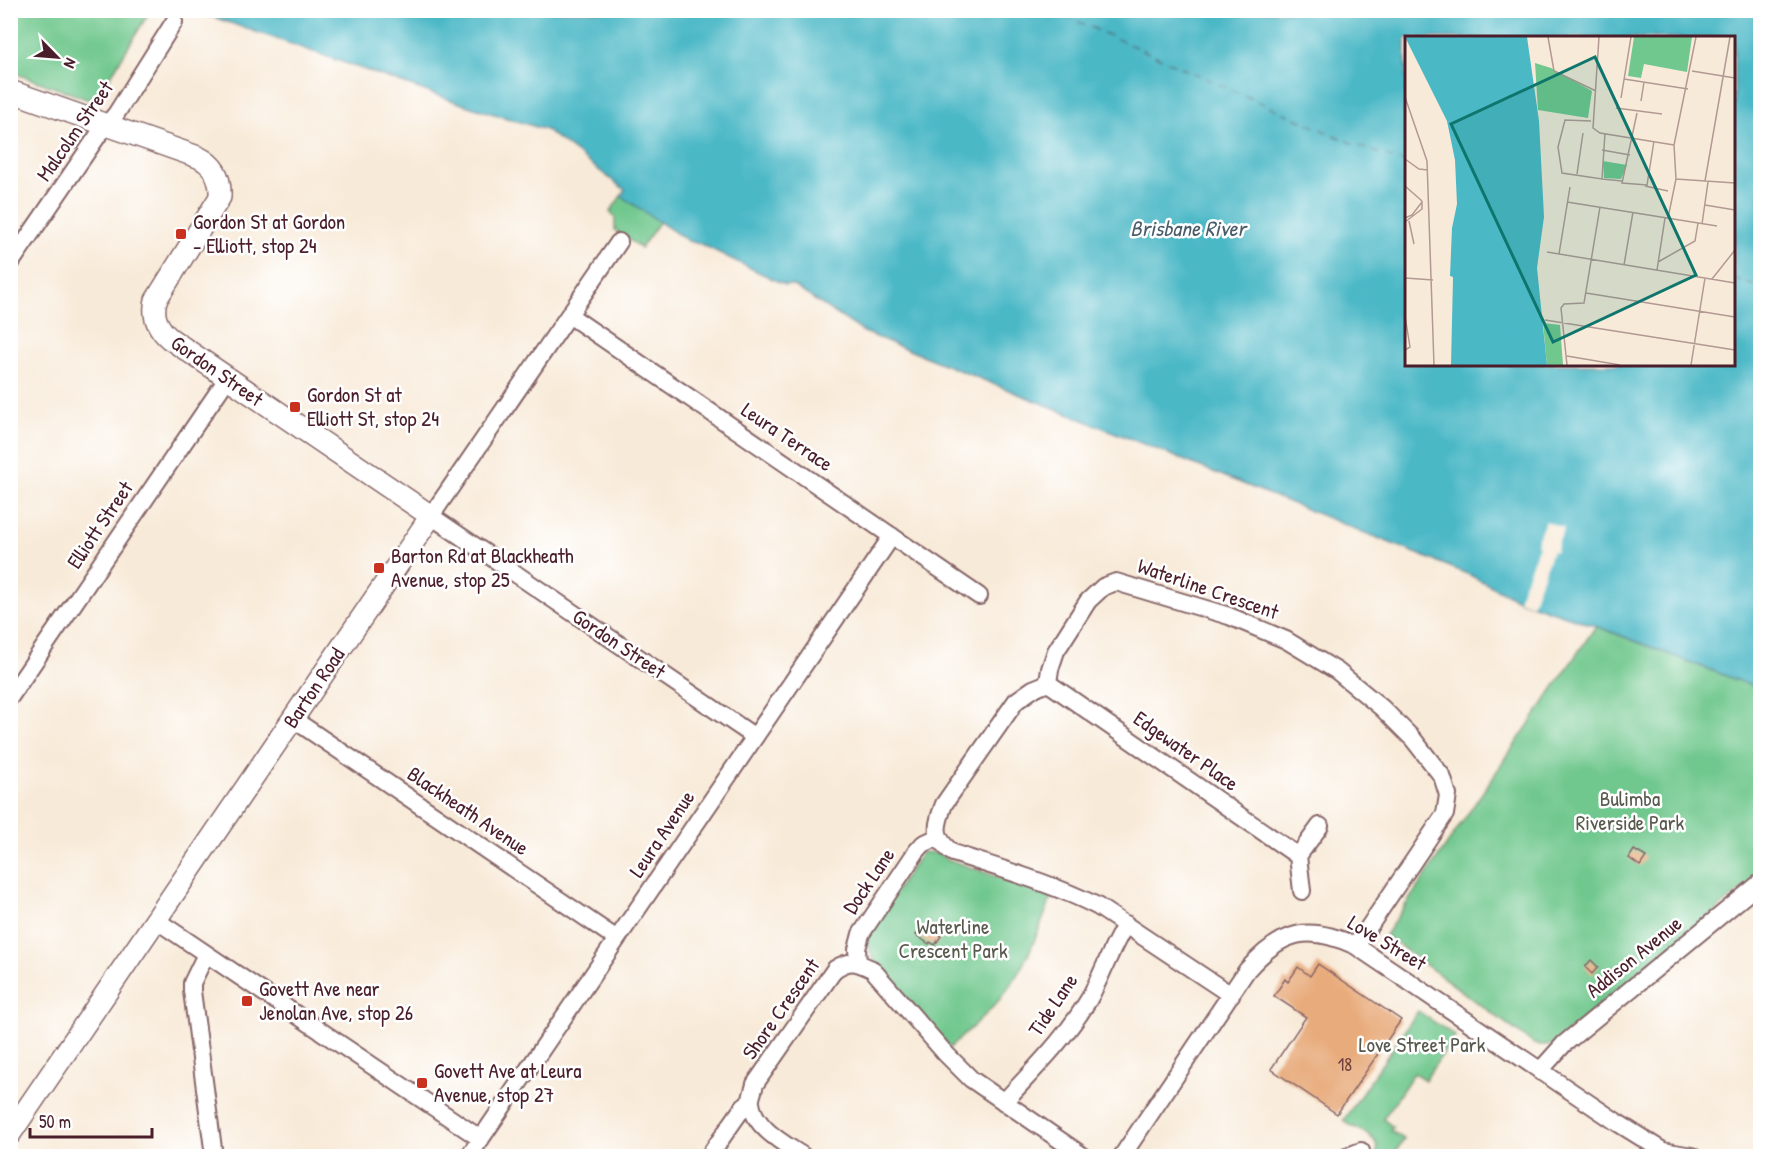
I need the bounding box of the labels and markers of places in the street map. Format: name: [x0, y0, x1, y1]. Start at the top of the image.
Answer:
place label: Gordon St at Gordon - Elliott, stop 24: [193, 207, 345, 260]
marker: Gordon St at Gordon - Elliott, stop 24: [174, 227, 188, 241]
place label: Gordon St at Elliott St, stop 24: [307, 380, 439, 433]
marker: Gordon St at Elliott St, stop 24: [288, 400, 302, 414]
place label: Barton Rd at Blackheath Avenue, stop 25: [391, 541, 574, 594]
marker: Barton Rd at Blackheath Avenue, stop 25: [372, 561, 386, 575]
place label: Govett Ave near Jenolan Ave, stop 26: [259, 974, 413, 1027]
marker: Govett Ave near Jenolan Ave, stop 26: [240, 994, 254, 1008]
place label: Govett Ave at Leura Avenue, stop 27: [434, 1056, 582, 1109]
marker: Govett Ave at Leura Avenue, stop 27: [415, 1076, 429, 1090]

